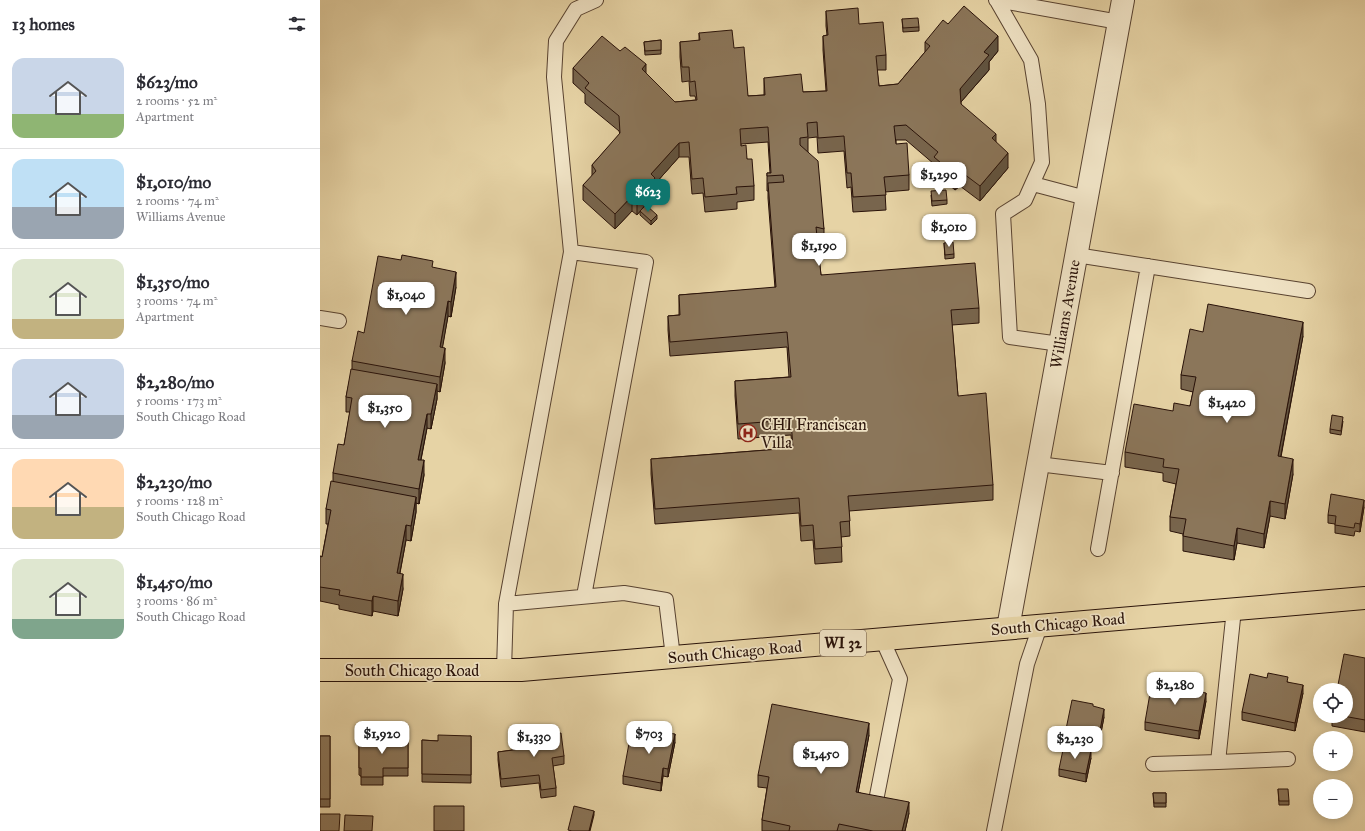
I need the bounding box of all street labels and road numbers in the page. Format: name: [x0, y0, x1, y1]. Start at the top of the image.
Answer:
street label: Williams Avenue: [1046, 258, 1084, 370]
street label: South Chicago Road: [990, 609, 1126, 640]
road number: WI 32: [820, 630, 866, 656]
street label: South Chicago Road: [667, 637, 803, 668]
street label: South Chicago Road: [345, 661, 479, 681]

